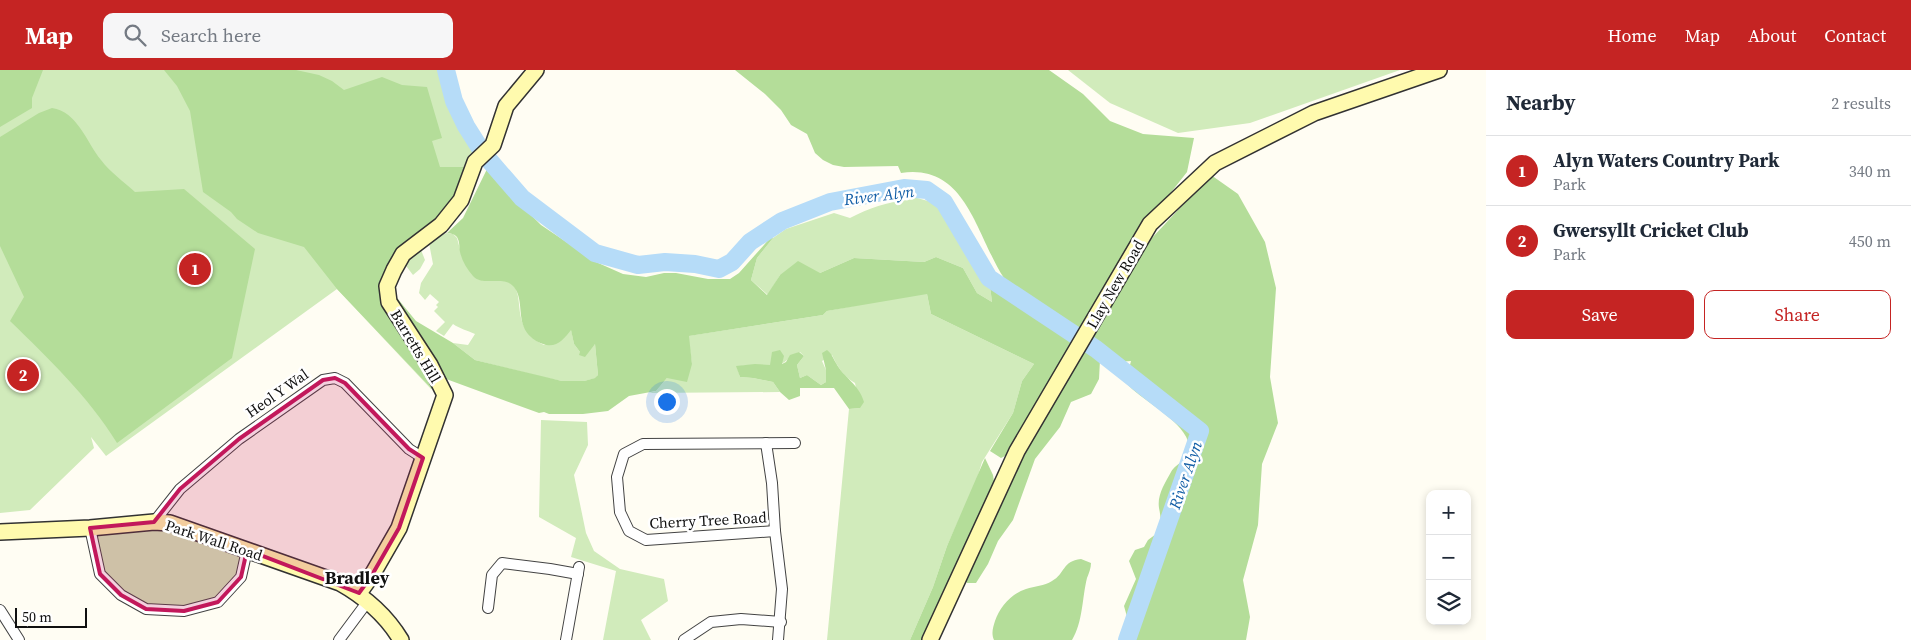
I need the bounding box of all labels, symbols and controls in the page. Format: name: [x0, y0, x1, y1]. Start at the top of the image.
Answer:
search box: [103, 13, 453, 58]
text: Map: [25, 19, 73, 52]
icon: search: [121, 21, 149, 49]
text: Search here: [161, 22, 261, 48]
text: Home: [1608, 23, 1657, 48]
text: Map: [1685, 23, 1720, 48]
text: About: [1748, 23, 1796, 48]
text: Contact: [1824, 23, 1886, 48]
text: Nearby: [1506, 88, 1576, 117]
text: 2 results: [1831, 92, 1891, 114]
text: Alyn Waters Country Park: [1553, 147, 1779, 173]
text: 1: [1518, 160, 1526, 182]
text: 340 m: [1849, 160, 1891, 182]
text: Park: [1553, 173, 1586, 195]
water label: River Alyn: [842, 180, 915, 210]
text: Gwersyllt Cricket Club: [1553, 217, 1749, 243]
text: 2: [1518, 230, 1526, 252]
text: 450 m: [1849, 230, 1891, 252]
street label: Llay New Road: [1081, 235, 1149, 332]
text: Park: [1553, 243, 1586, 265]
pin: 1: [179, 250, 211, 288]
button: Save: [1506, 290, 1694, 339]
button: Share: [1704, 290, 1891, 339]
street label: Barretts Hill: [386, 305, 446, 387]
pin: 2: [7, 356, 39, 394]
street label: Heol Y Wal: [241, 363, 313, 422]
your location: [654, 389, 680, 415]
water label: River Alyn: [1163, 438, 1207, 513]
map controls: [1426, 490, 1471, 625]
button: +: [1426, 490, 1471, 535]
street label: Cherry Tree Road: [649, 506, 768, 534]
street label: Park Wall Road: [163, 514, 266, 566]
button: −: [1426, 535, 1471, 580]
district label: Bradley: [325, 565, 390, 590]
button: layers: [1426, 580, 1471, 625]
scale bar: [15, 605, 88, 628]
text: 50 m: [22, 607, 52, 627]

